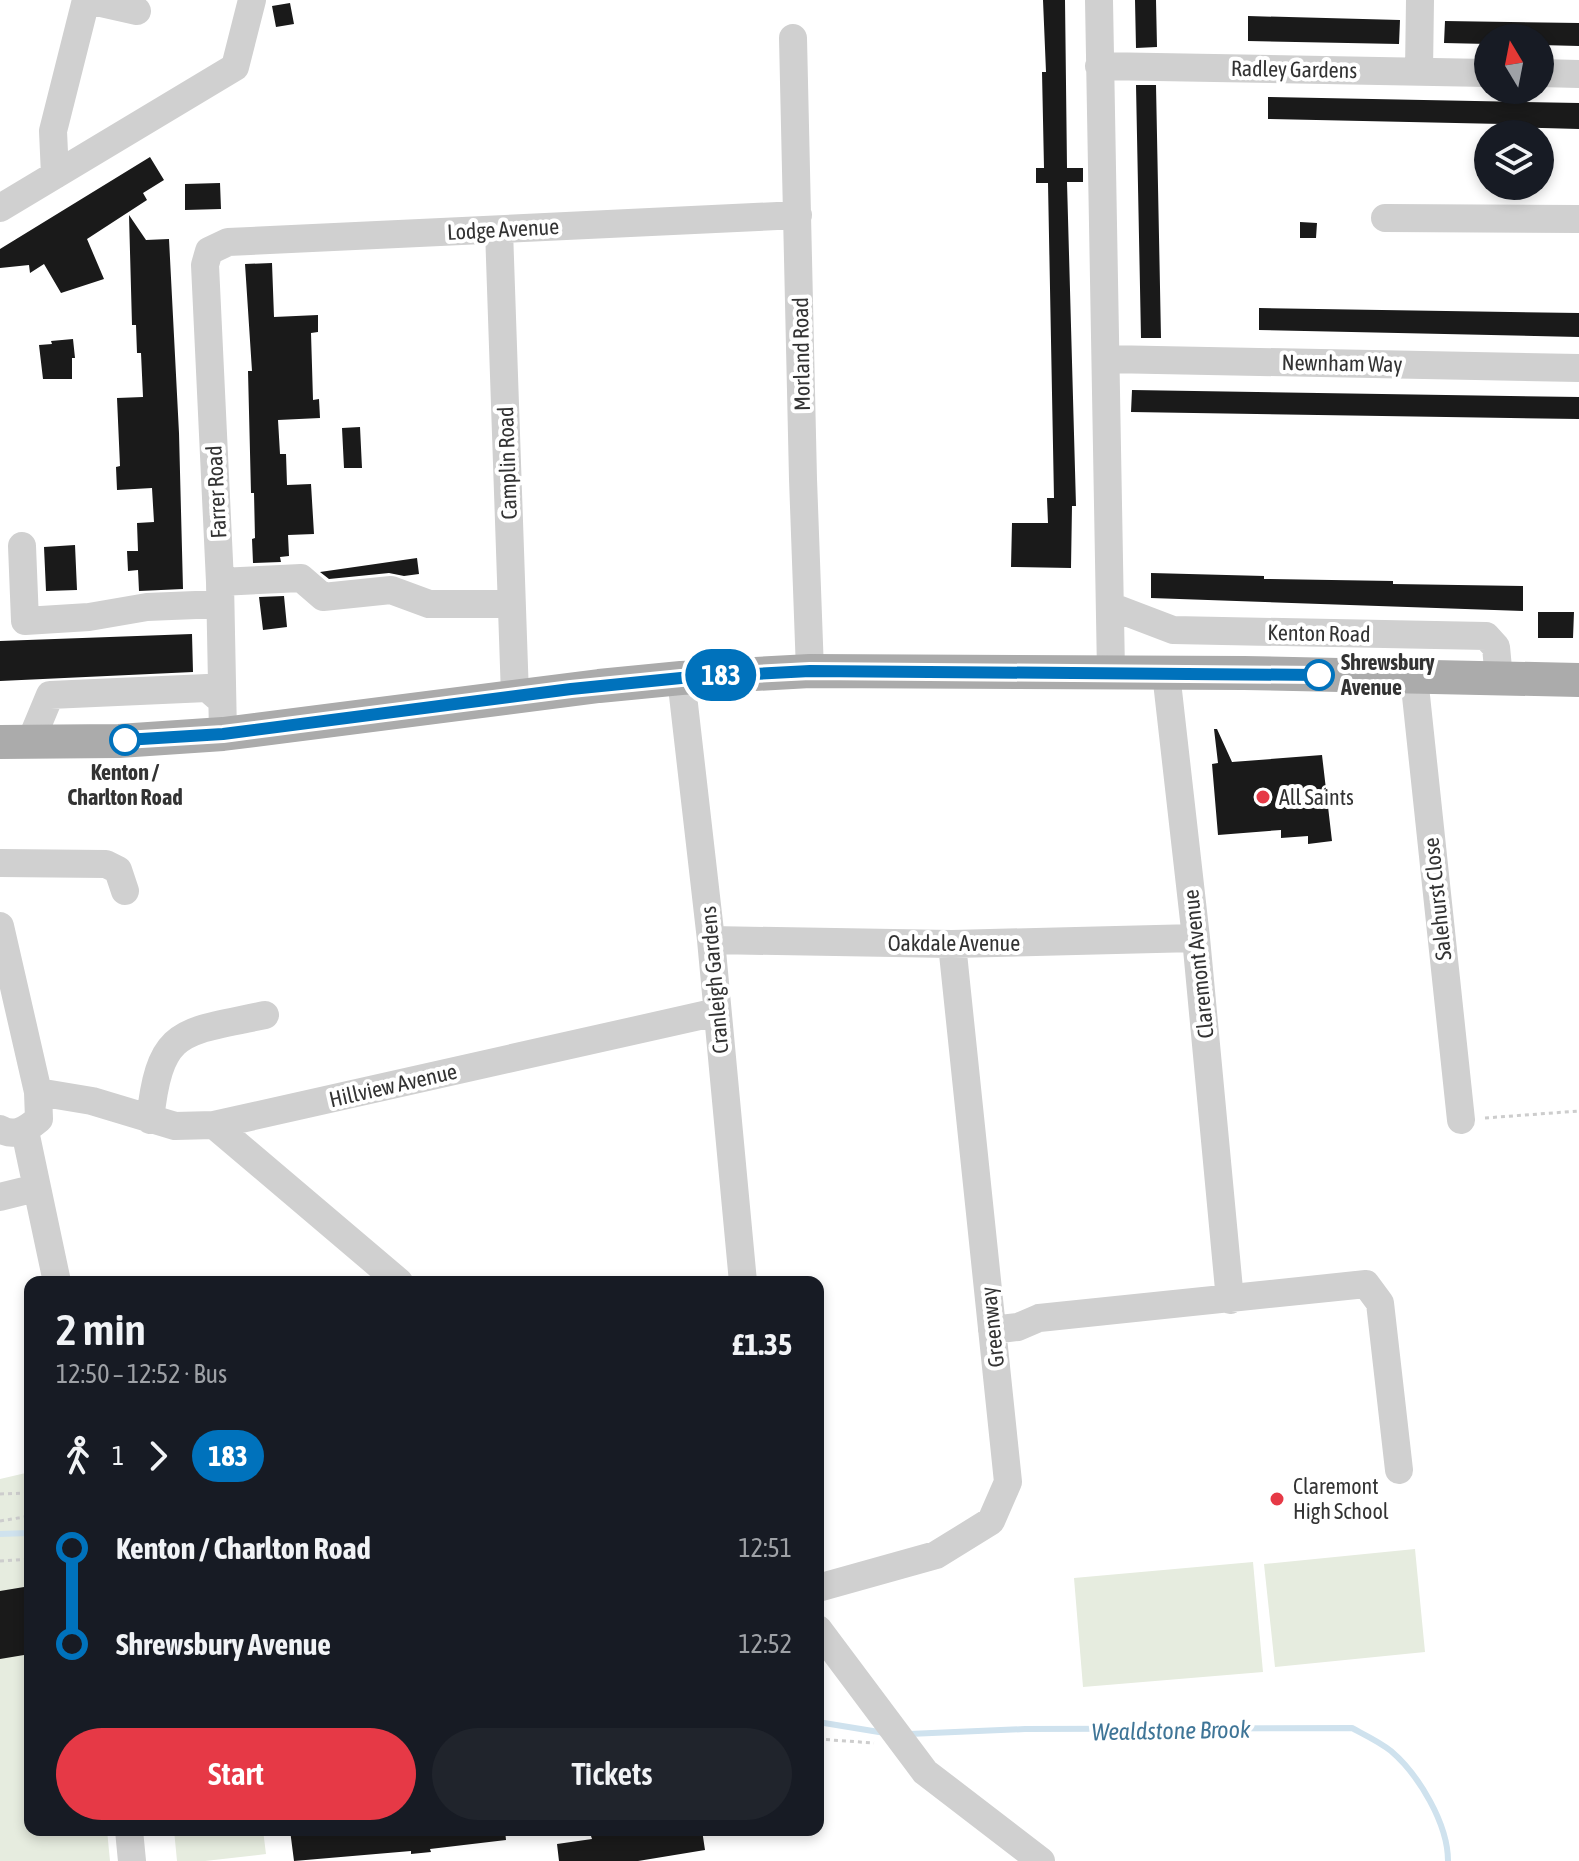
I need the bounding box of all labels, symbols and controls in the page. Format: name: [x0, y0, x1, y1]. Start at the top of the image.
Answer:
north arrow: [1474, 24, 1554, 104]
map controls: [1474, 24, 1554, 200]
street label: Radley Gardens: [1231, 55, 1358, 83]
button: layers: [1474, 120, 1554, 200]
street label: Lodge Avenue: [446, 213, 560, 245]
street label: Morland Road: [787, 297, 815, 411]
street label: Newnham Way: [1281, 349, 1403, 377]
street label: Camplin Road: [492, 406, 522, 520]
street label: Farrer Road: [201, 445, 231, 539]
street label: Kenton Road: [1267, 619, 1371, 647]
line badge: 183: [675, 649, 767, 701]
place label: Shrewsbury Avenue: [1340, 649, 1435, 700]
text: 183: [701, 659, 741, 691]
marker: Shrewsbury Avenue: [1304, 660, 1334, 690]
marker: Kenton / Charlton Road: [110, 725, 140, 755]
place label: Kenton / Charlton Road: [67, 759, 183, 810]
place label: All Saints: [1279, 784, 1354, 810]
marker: All Saints: [1254, 788, 1272, 806]
street label: Salehurst Close: [1418, 836, 1456, 962]
street label: Claremont Avenue: [1177, 888, 1219, 1040]
street label: Cranleigh Gardens: [695, 905, 733, 1055]
street label: Oakdale Avenue: [888, 930, 1020, 956]
street label: Hillview Avenue: [327, 1058, 459, 1112]
street label: Greenway: [975, 1285, 1009, 1369]
text: 2 min: [56, 1304, 146, 1354]
text: £1.35: [732, 1327, 792, 1361]
text: 12:50 – 12:52 · Bus: [56, 1359, 227, 1389]
icon: walk: [56, 1434, 100, 1478]
icon: forward: [136, 1434, 180, 1478]
text: 183: [208, 1440, 248, 1472]
text: 1: [112, 1441, 124, 1471]
place label: Claremont High School: [1293, 1473, 1389, 1524]
marker: Claremont High School: [1268, 1490, 1286, 1508]
text: Kenton / Charlton Road: [116, 1531, 371, 1565]
text: 12:51: [738, 1533, 792, 1563]
text: Shrewsbury Avenue: [116, 1627, 331, 1661]
text: 12:52: [738, 1629, 792, 1659]
water label: Wealdstone Brook: [1091, 1716, 1251, 1745]
button: Start: [56, 1728, 416, 1820]
button: Tickets: [432, 1728, 792, 1820]

